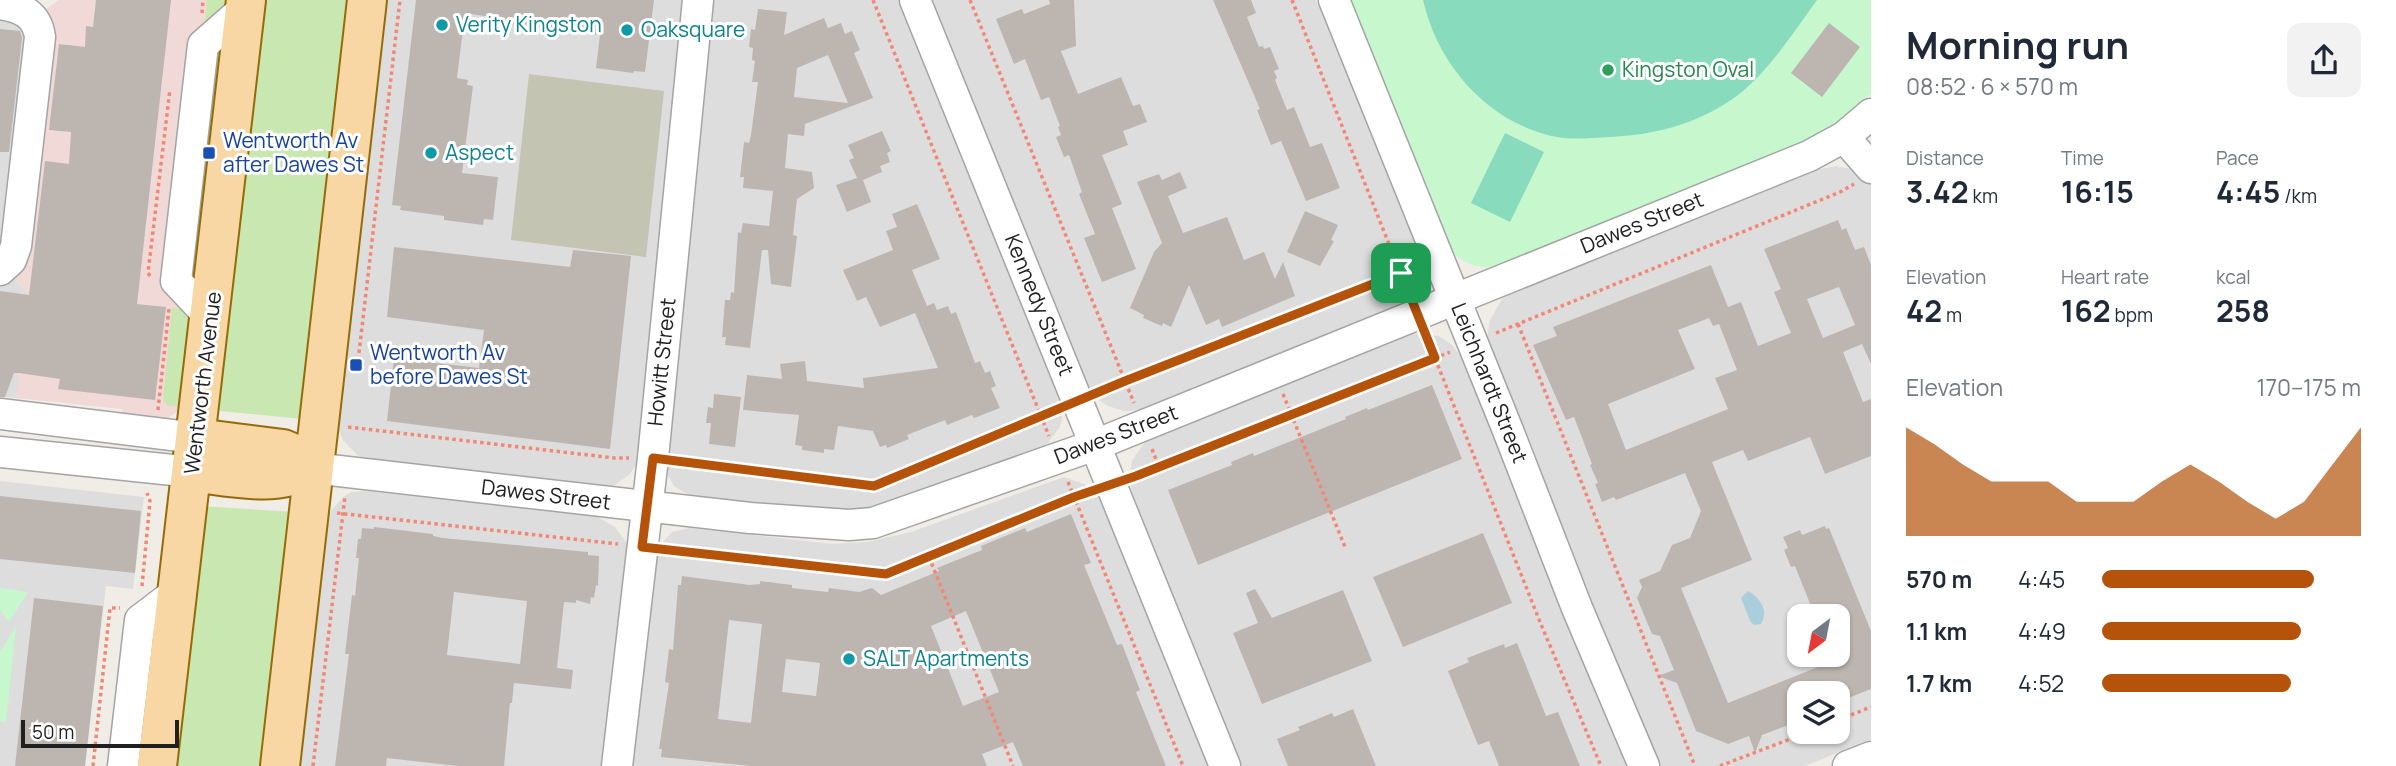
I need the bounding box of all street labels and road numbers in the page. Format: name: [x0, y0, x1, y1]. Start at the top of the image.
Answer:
street label: Dawes Street: [1576, 185, 1707, 259]
street label: Kennedy Street: [999, 230, 1081, 379]
street label: Wentworth Avenue: [177, 290, 227, 476]
street label: Howitt Street: [640, 296, 682, 427]
street label: Leichhardt Street: [1445, 298, 1535, 467]
street label: Dawes Street: [1050, 398, 1181, 470]
street label: Dawes Street: [480, 472, 612, 516]

